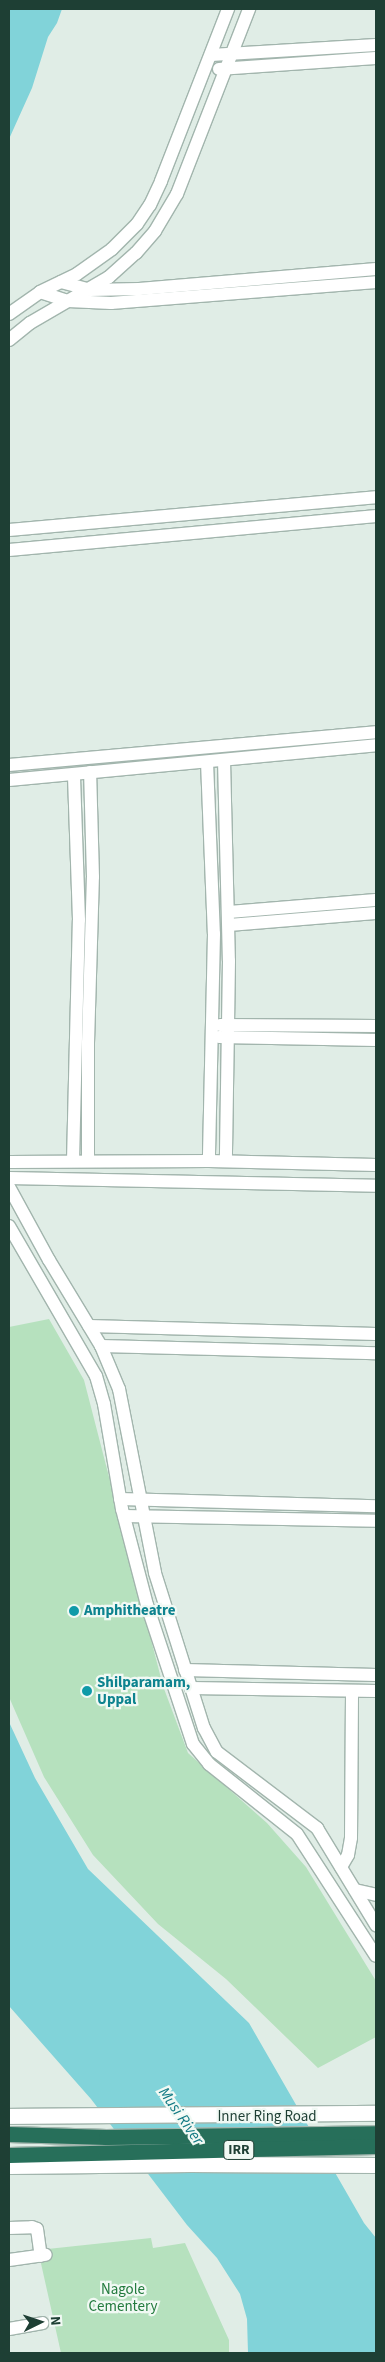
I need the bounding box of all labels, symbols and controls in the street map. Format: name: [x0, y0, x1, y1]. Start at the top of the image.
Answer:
place label: Amphitheatre: [84, 1602, 176, 1620]
marker: Amphitheatre: [68, 1605, 80, 1617]
place label: Shilparamam, Uppal: [97, 1673, 190, 1708]
marker: Shilparamam, Uppal: [81, 1685, 93, 1697]
water label: Musi River: [154, 2083, 208, 2149]
street label: Inner Ring Road: [217, 2108, 317, 2126]
road number: IRR: [223, 2138, 255, 2162]
park label: Nagole Cementery: [89, 2280, 157, 2315]
north arrow: [15, 2297, 65, 2347]
text: N: [45, 2316, 65, 2326]

